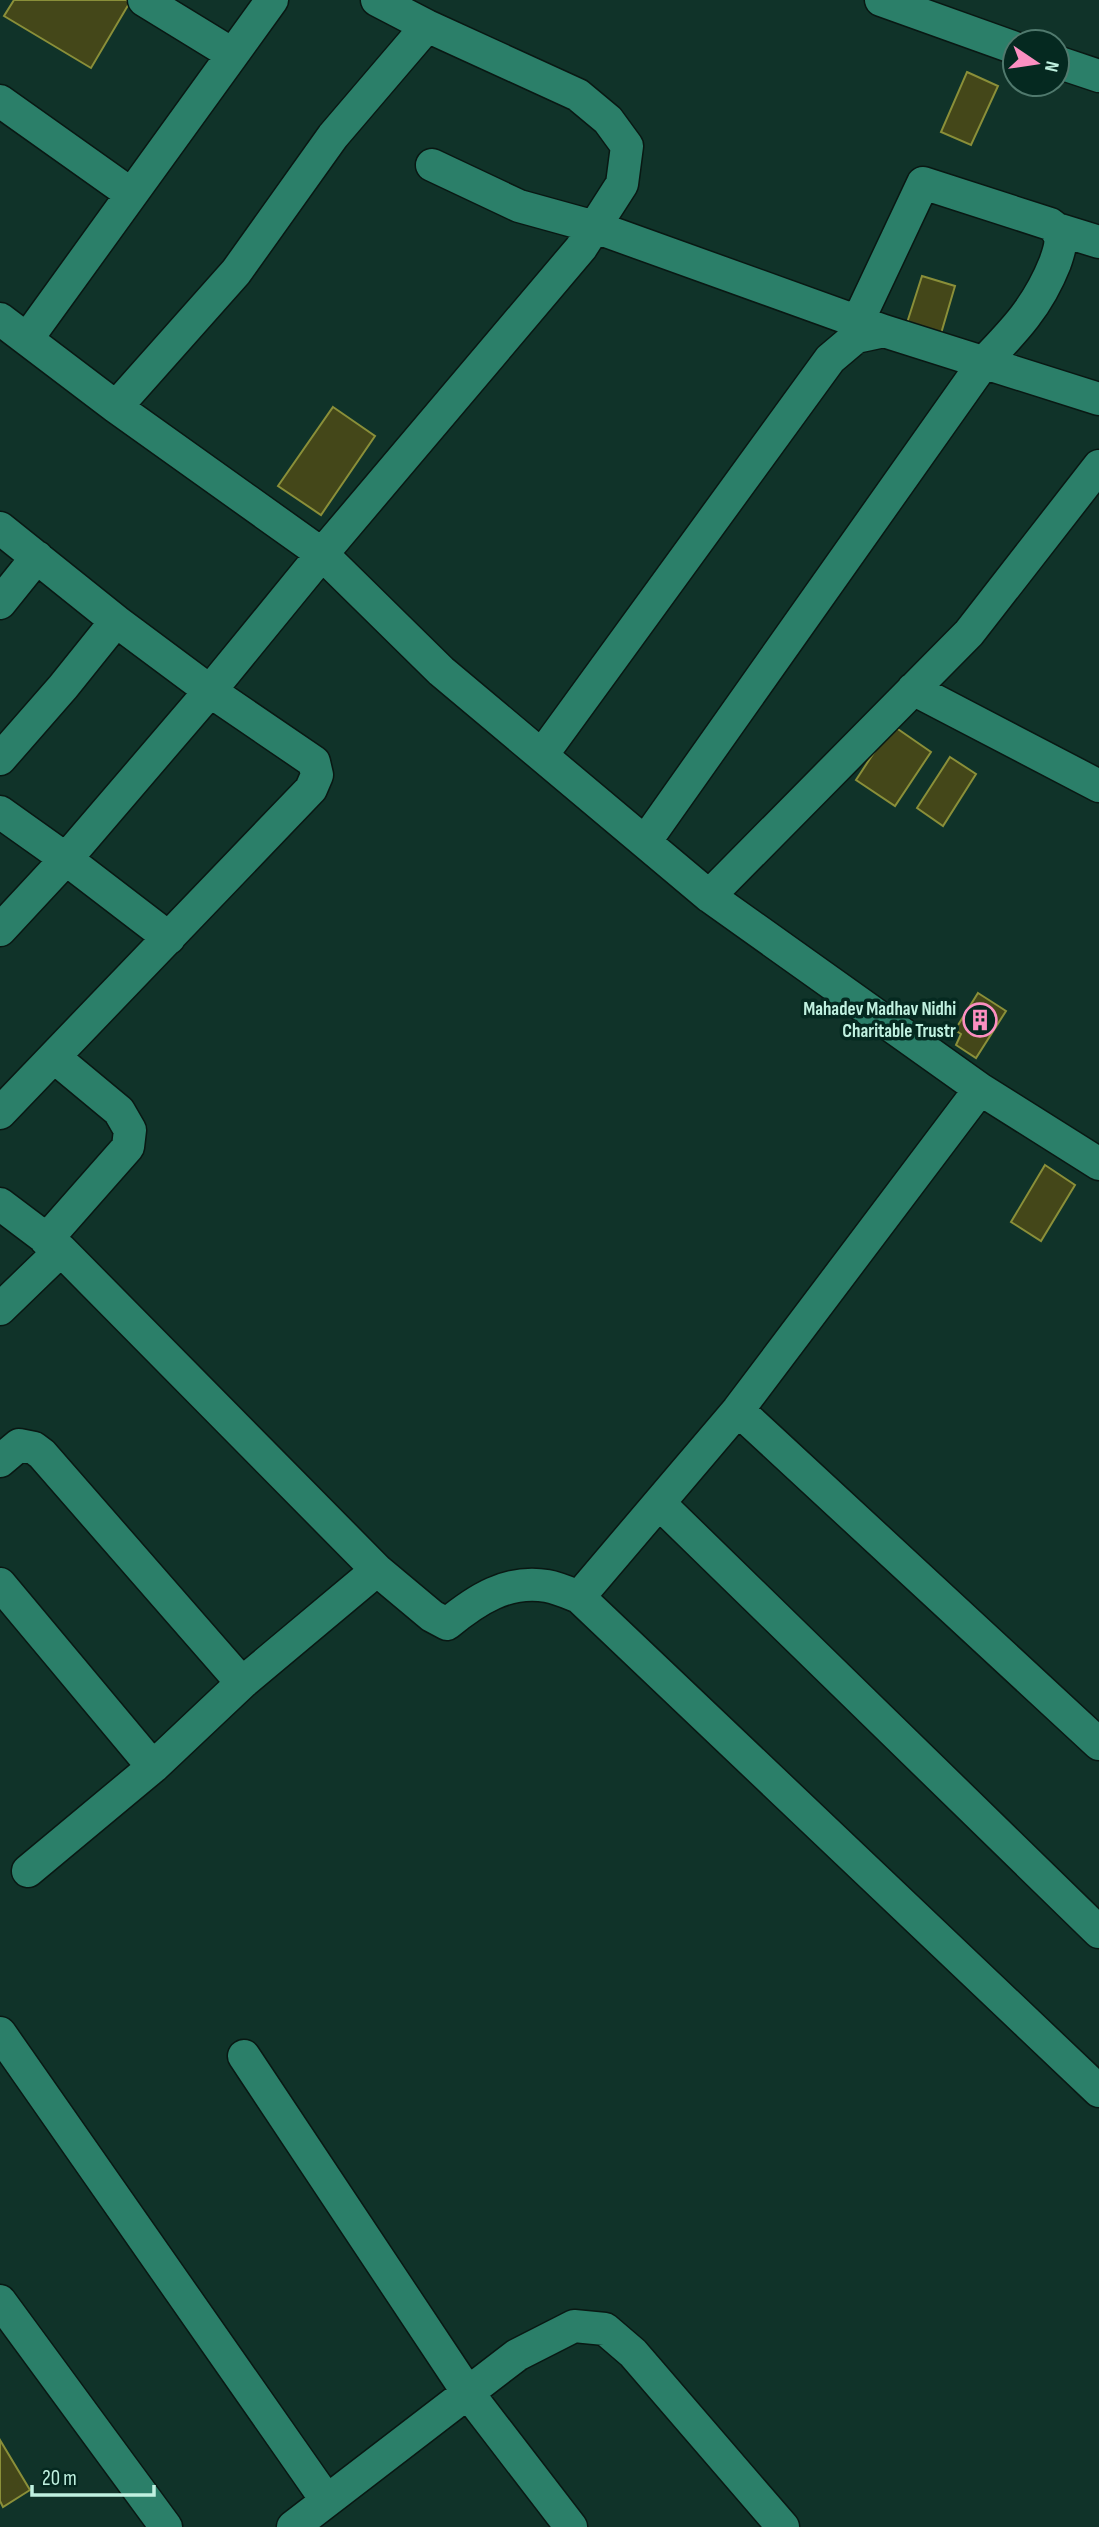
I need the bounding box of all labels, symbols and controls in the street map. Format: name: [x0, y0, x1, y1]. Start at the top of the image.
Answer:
north arrow: [1001, 28, 1071, 98]
text: N: [1039, 59, 1063, 74]
place label: Mahadev Madhav Nidhi Charitable Trustr: [803, 998, 956, 1043]
building icon: Mahadev Madhav Nidhi Charitable Trustr: [961, 1001, 999, 1039]
scale bar: [32, 2454, 154, 2498]
text: 20 m: [42, 2466, 77, 2491]

